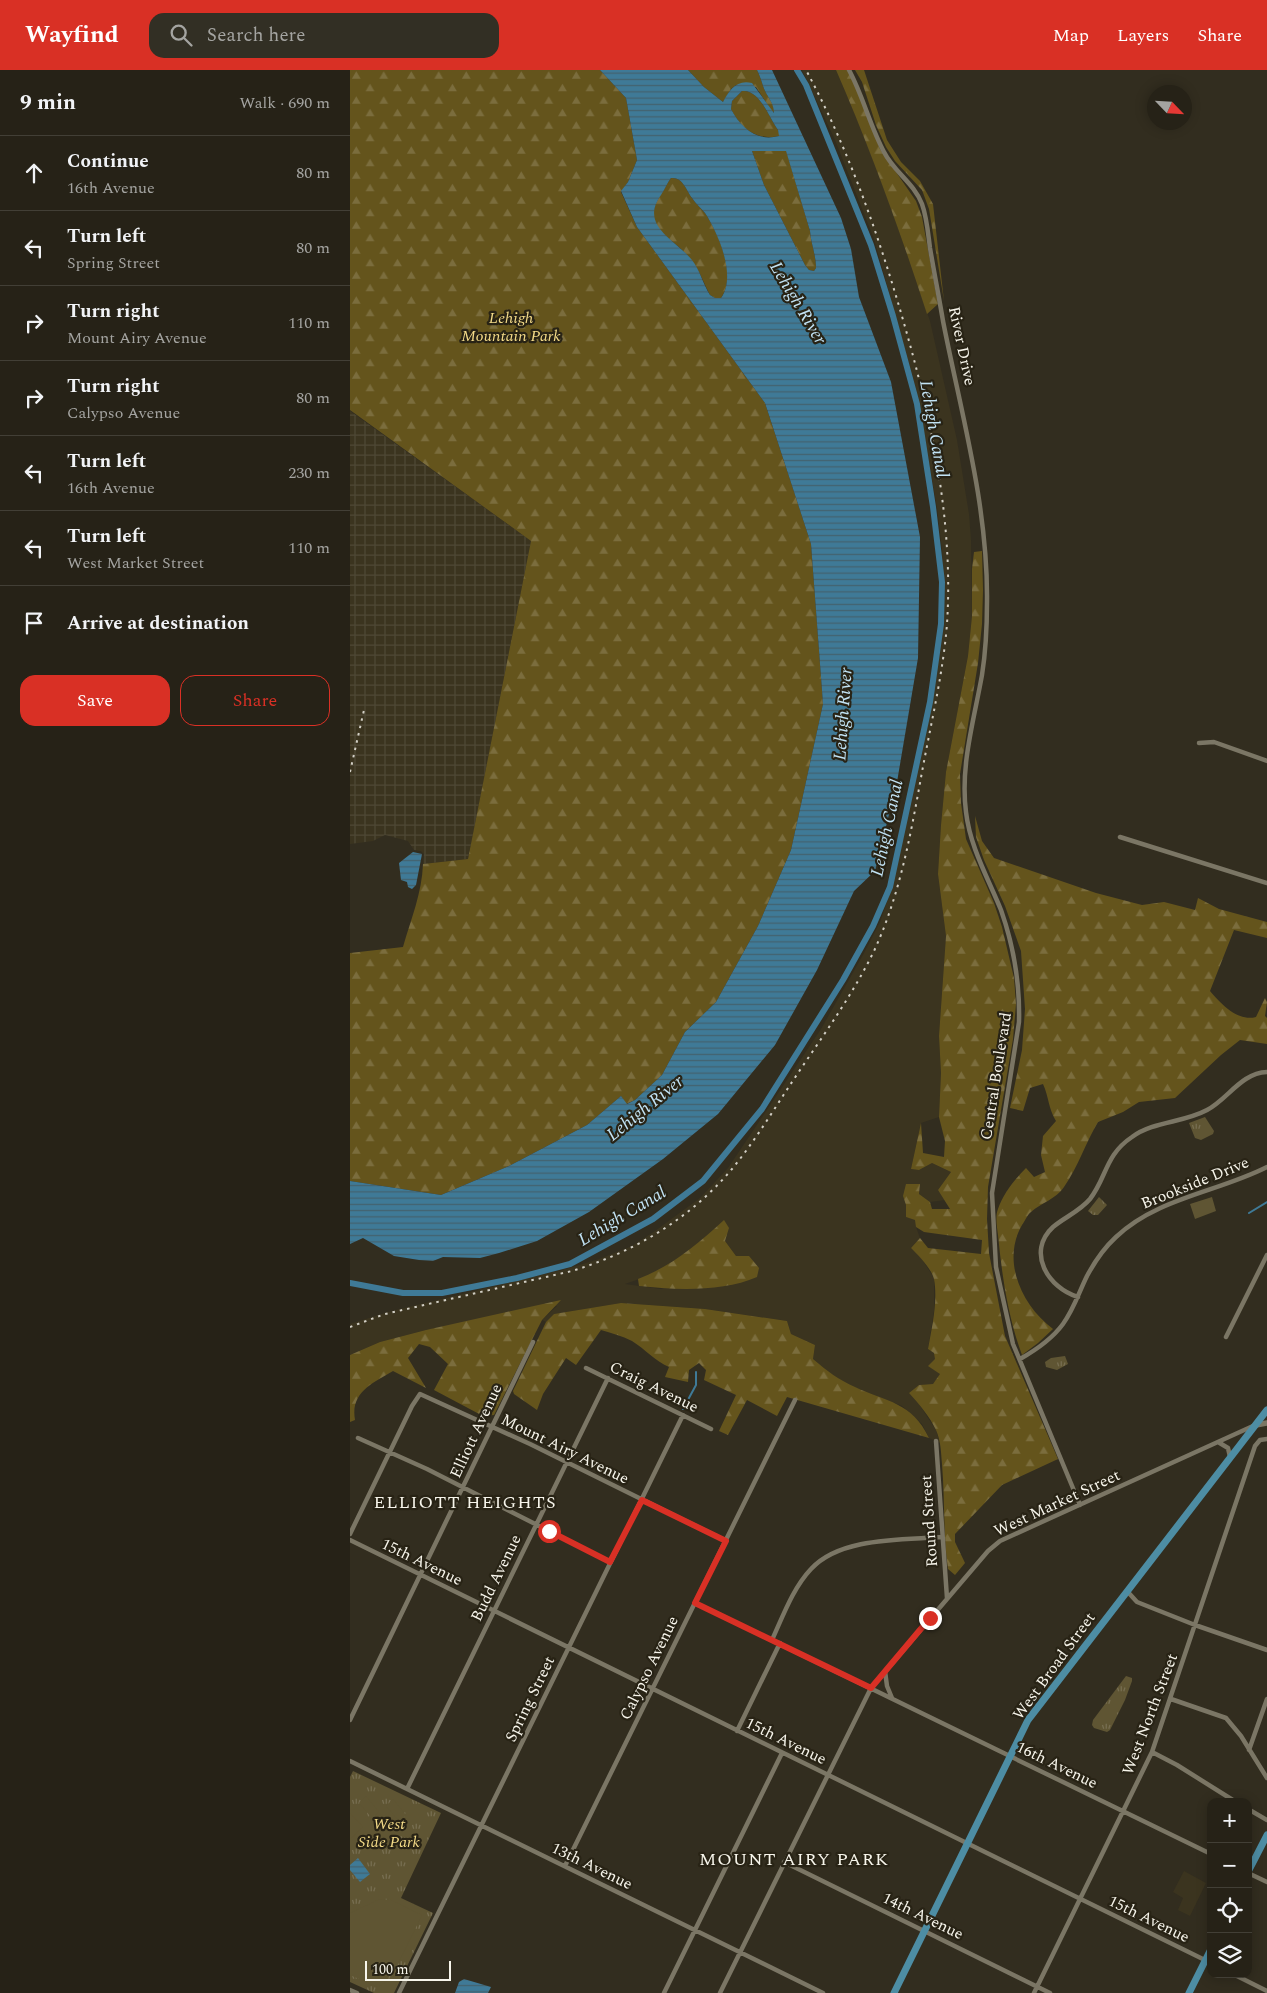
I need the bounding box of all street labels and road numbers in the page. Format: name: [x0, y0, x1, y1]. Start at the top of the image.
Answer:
street label: River Drive: [942, 304, 982, 388]
street label: Central Boulevard: [974, 1010, 1018, 1142]
street label: Brookside Drive: [1137, 1150, 1253, 1216]
street label: Craig Avenue: [605, 1355, 703, 1419]
street label: Elliott Avenue: [444, 1380, 508, 1482]
street label: Mount Airy Avenue: [497, 1408, 633, 1490]
street label: West Market Street: [990, 1463, 1124, 1543]
street label: Round Street: [914, 1474, 944, 1568]
street label: Budd Avenue: [465, 1530, 527, 1626]
street label: 15th Avenue: [377, 1532, 467, 1592]
street label: West Broad Street: [1007, 1607, 1101, 1725]
street label: Calypso Avenue: [613, 1612, 685, 1724]
street label: West North Street: [1116, 1650, 1184, 1778]
street label: Spring Street: [499, 1652, 561, 1746]
street label: 15th Avenue: [741, 1711, 831, 1771]
street label: 16th Avenue: [1012, 1735, 1102, 1795]
street label: 13th Avenue: [547, 1836, 637, 1896]
street label: 14th Avenue: [878, 1886, 968, 1946]
street label: 15th Avenue: [1104, 1889, 1194, 1949]

